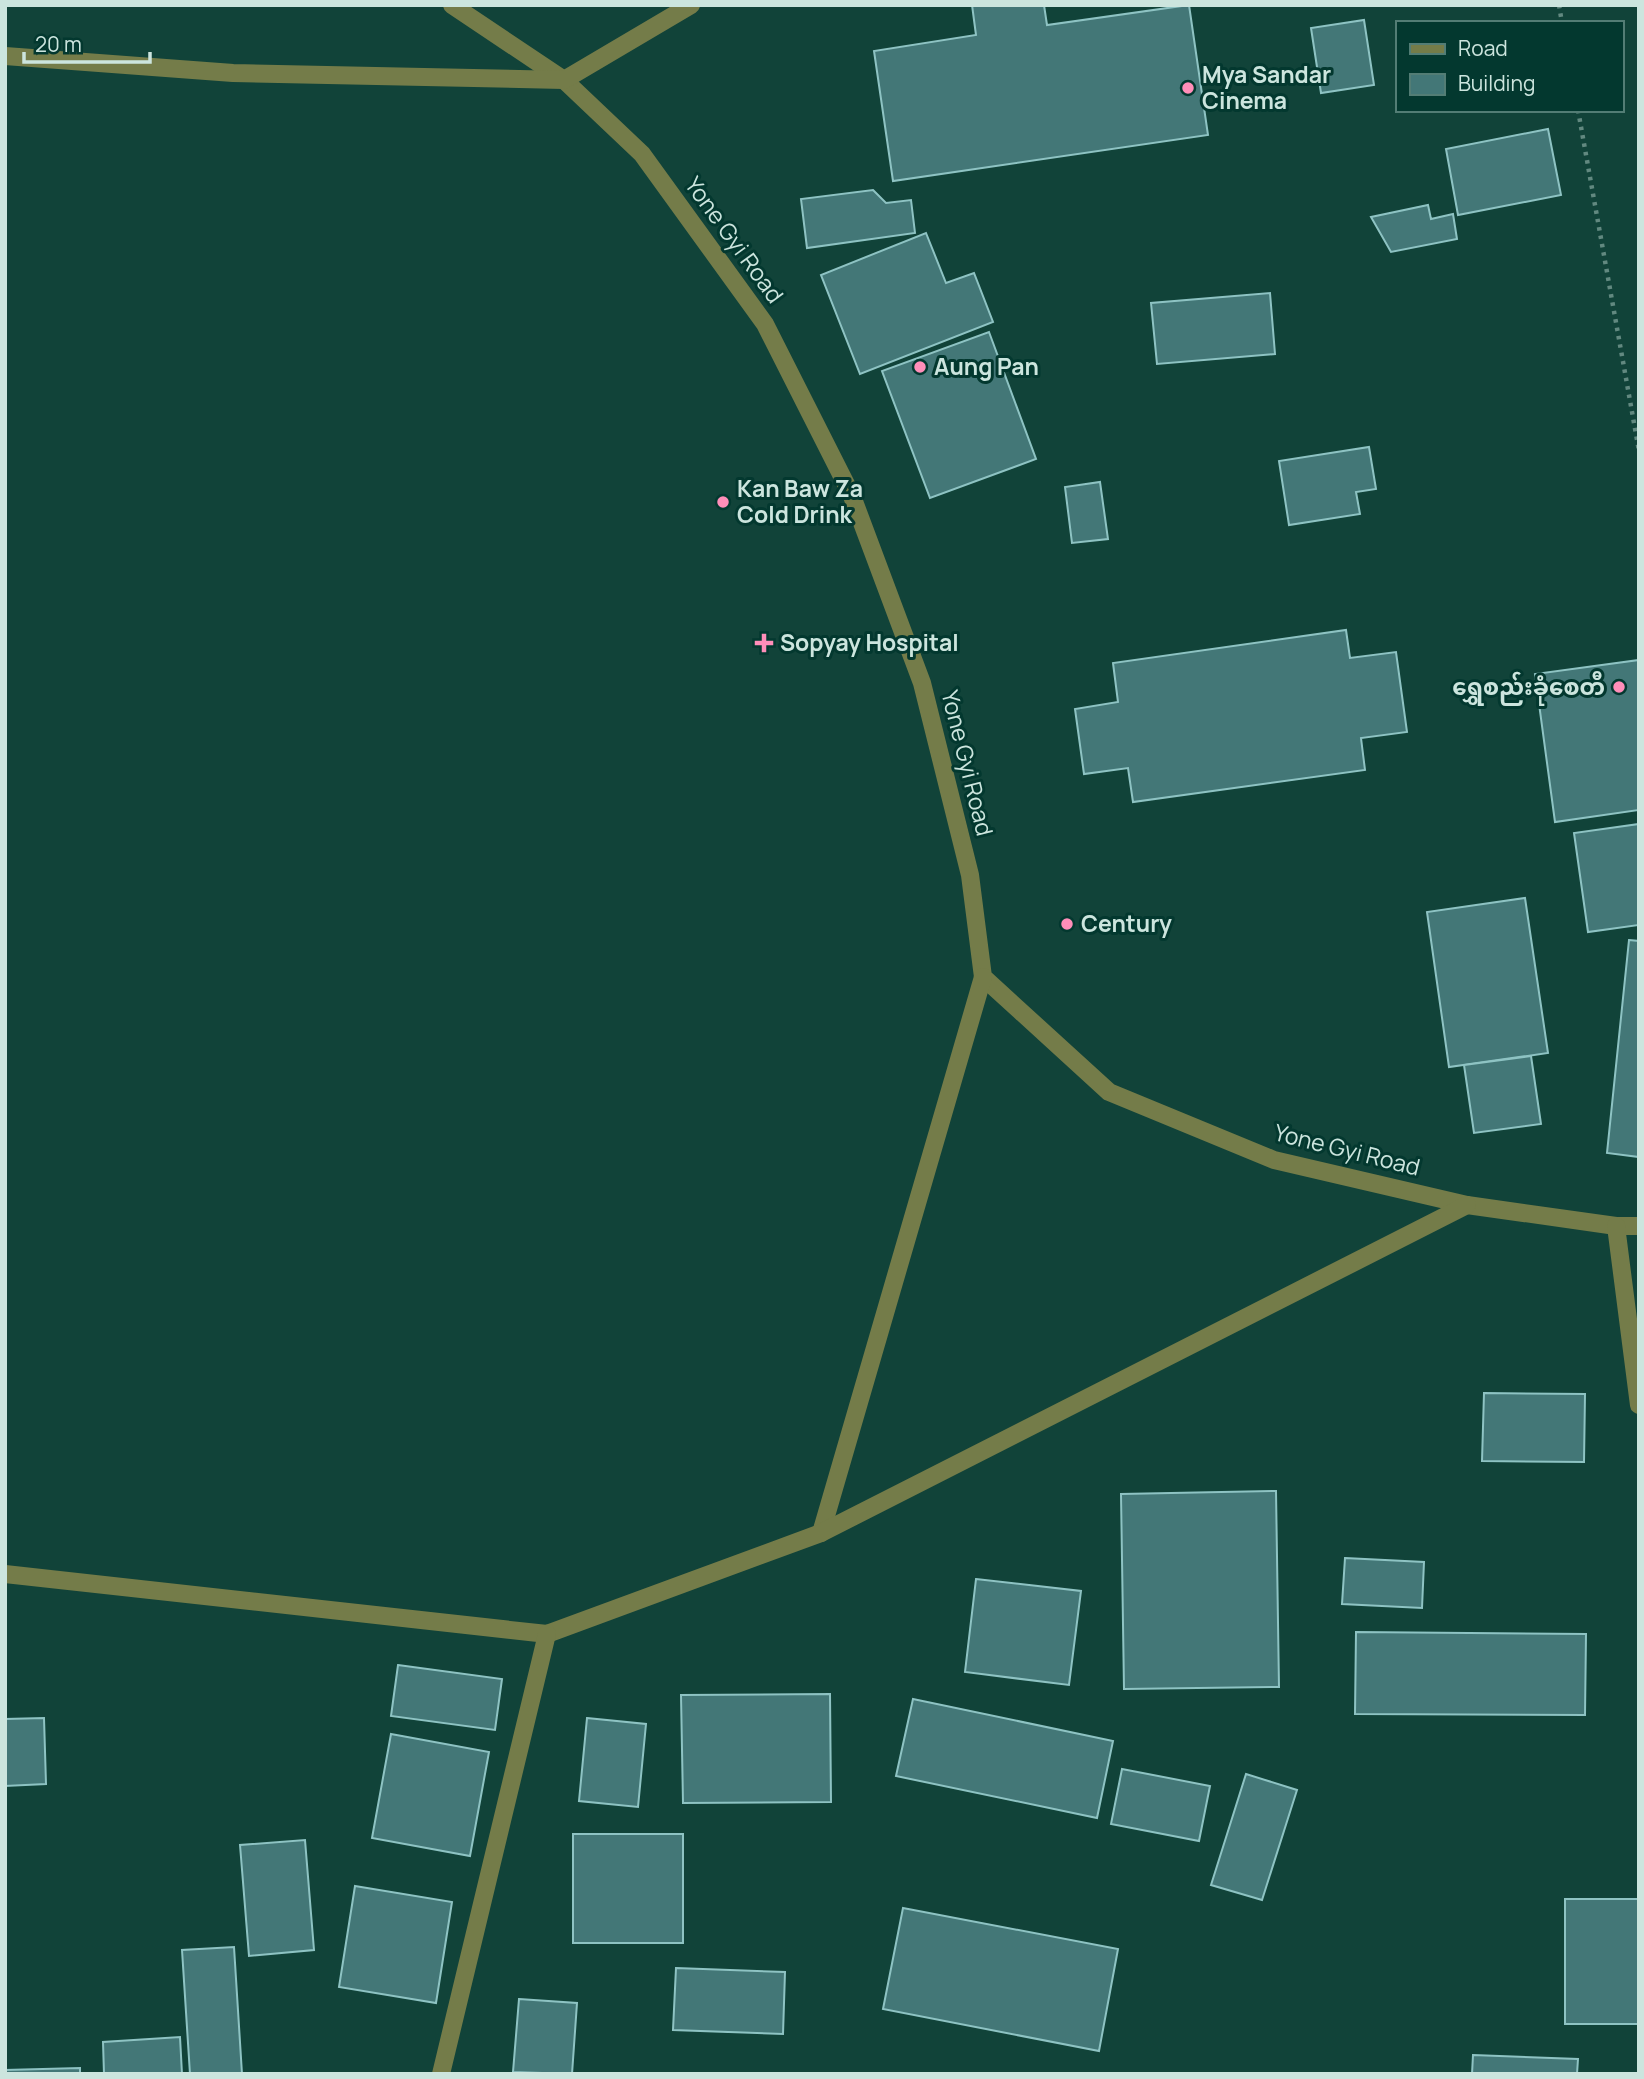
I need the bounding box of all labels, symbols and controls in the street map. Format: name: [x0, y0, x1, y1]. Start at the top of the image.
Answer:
scale bar: [24, 21, 150, 65]
legend: [1396, 21, 1623, 112]
text: 20 m: [35, 30, 82, 58]
text: Road: [1458, 34, 1508, 62]
place label: Mya Sandar Cinema: [1202, 58, 1331, 116]
text: Building: [1458, 69, 1535, 97]
marker: Mya Sandar Cinema: [1180, 80, 1196, 96]
street label: Yone Gyi Road: [678, 170, 792, 309]
place label: Aung Pan: [934, 350, 1039, 382]
marker: Aung Pan: [912, 359, 928, 375]
place label: Kan Baw Za Cold Drink: [737, 472, 863, 530]
marker: Kan Baw Za Cold Drink: [715, 494, 731, 510]
place label: Sopyay Hospital: [780, 626, 959, 658]
marker: Sopyay Hospital: [754, 633, 774, 653]
place label: ရွှေစည်းခုံစေတီ: [1452, 670, 1605, 706]
marker: ရွှေစည်းခုံစေတီ: [1611, 679, 1627, 695]
street label: Yone Gyi Road: [934, 687, 1002, 839]
place label: Century: [1081, 907, 1172, 939]
marker: Century: [1059, 916, 1075, 932]
street label: Yone Gyi Road: [1271, 1115, 1423, 1183]

